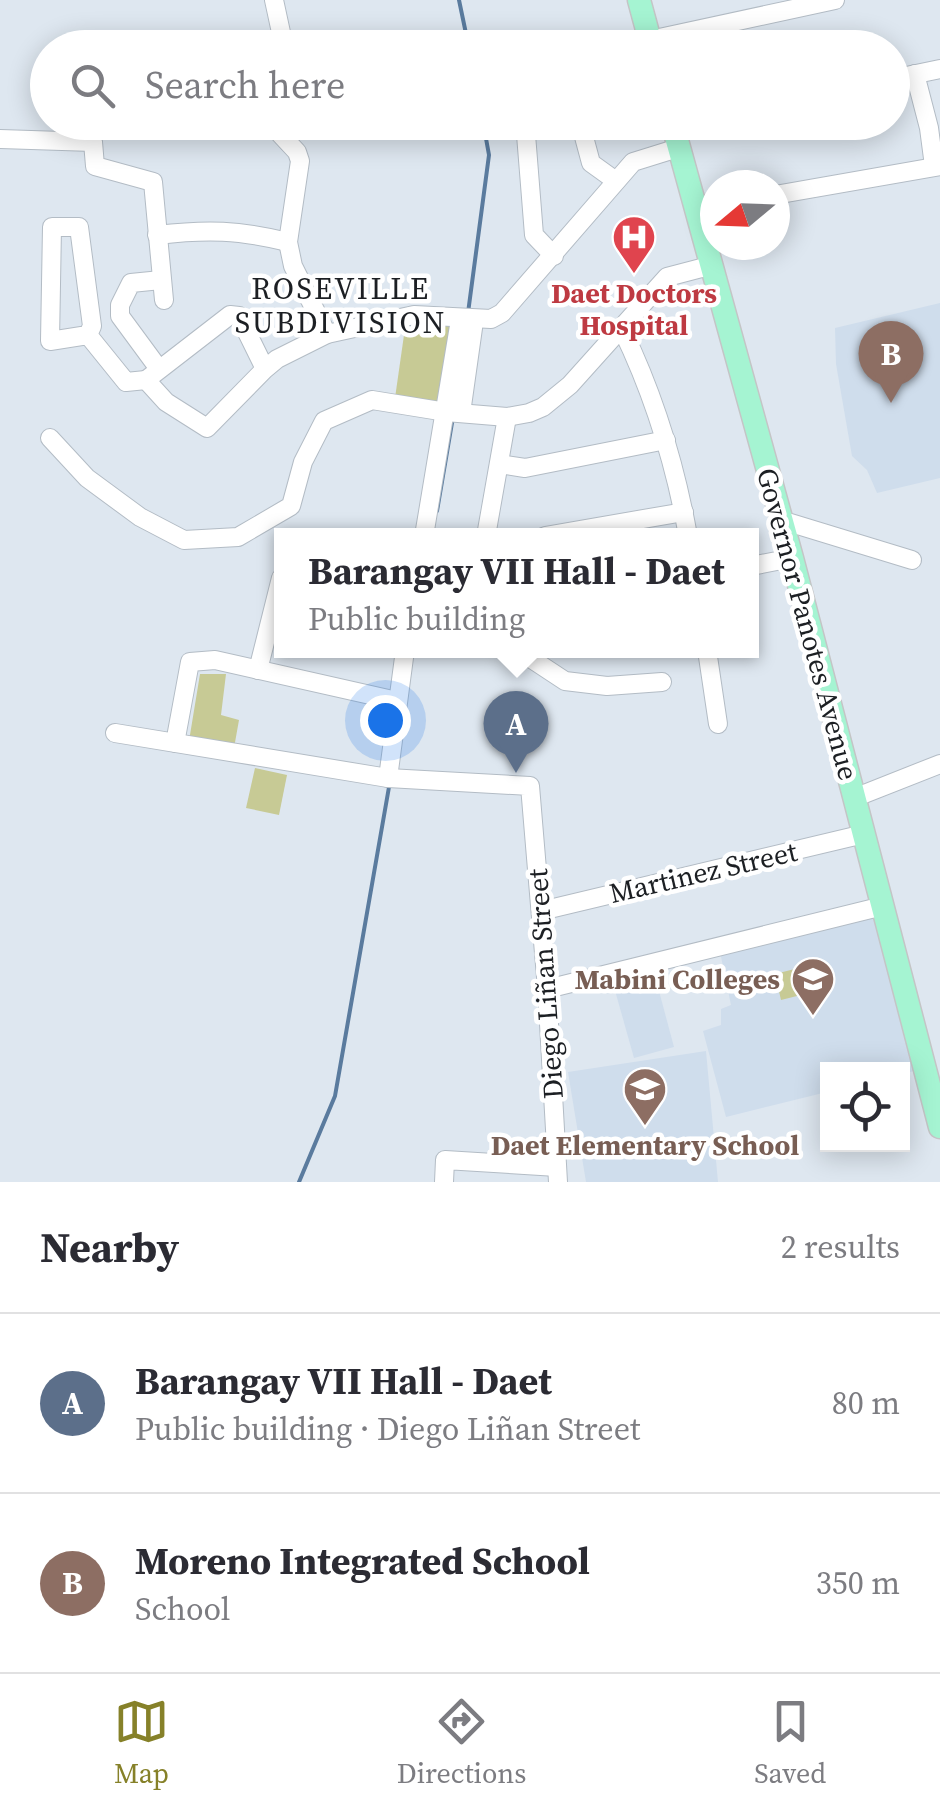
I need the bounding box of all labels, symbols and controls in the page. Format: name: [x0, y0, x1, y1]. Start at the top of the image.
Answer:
search box: [30, 30, 910, 140]
icon: search: [65, 58, 120, 113]
text: Search here: [145, 59, 345, 111]
north arrow: [700, 170, 790, 260]
hospital icon: Daet Doctors Hospital: [611, 214, 657, 275]
district label: ROSEVILLE SUBDIVISION: [235, 268, 447, 343]
place label: Daet Doctors Hospital: [551, 274, 717, 344]
pin: B: [858, 320, 924, 403]
street label: Governor Panotes Avenue: [748, 464, 868, 784]
popup: [274, 528, 759, 658]
text: Barangay VII Hall - Daet: [308, 545, 725, 597]
text: Public building: [308, 597, 525, 641]
pin: A: [484, 690, 548, 773]
your location: [360, 695, 411, 746]
street label: Martinez Street: [605, 832, 801, 912]
street label: Diego Liñan Street: [518, 867, 572, 1100]
school or university icon: Mabini Colleges: [790, 956, 836, 1017]
place label: Mabini Colleges: [575, 960, 780, 998]
map controls: [820, 1062, 910, 1152]
button: locate: [820, 1062, 910, 1152]
school or university icon: Daet Elementary School: [622, 1066, 668, 1127]
place label: Daet Elementary School: [491, 1126, 799, 1164]
text: Nearby: [40, 1218, 179, 1276]
text: 2 results: [781, 1225, 900, 1269]
text: Barangay VII Hall - Daet: [135, 1355, 552, 1407]
text: A: [62, 1381, 83, 1425]
text: 80 m: [832, 1381, 900, 1425]
text: Public building · Diego Liñan Street: [135, 1407, 640, 1451]
text: Moreno Integrated School: [135, 1535, 590, 1587]
text: B: [62, 1561, 83, 1605]
text: 350 m: [816, 1561, 900, 1605]
text: School: [135, 1587, 230, 1631]
tab: Map: [114, 1694, 169, 1792]
tab: Directions: [397, 1694, 526, 1792]
tab: Saved: [754, 1694, 826, 1792]

